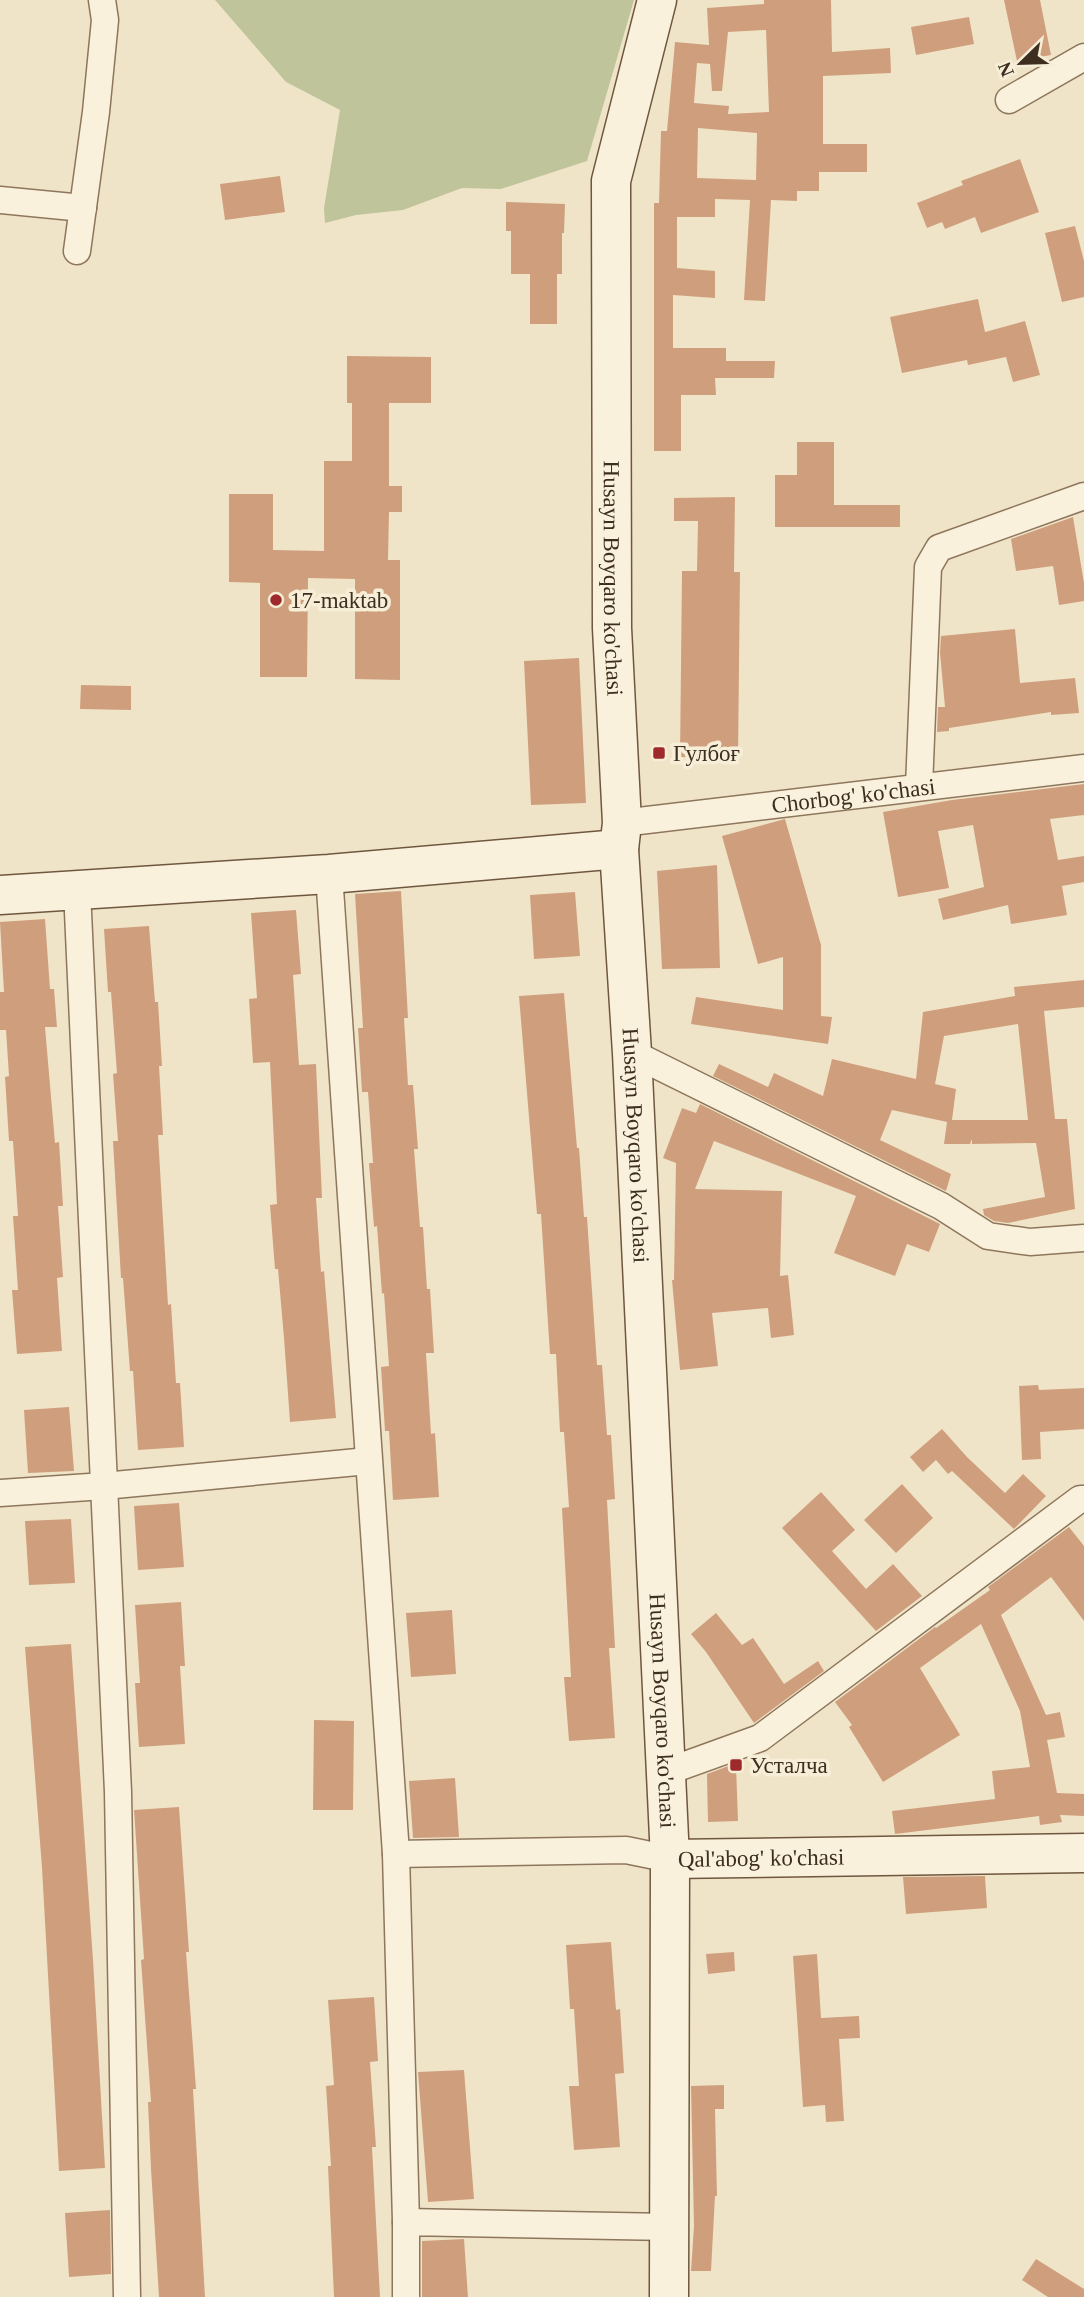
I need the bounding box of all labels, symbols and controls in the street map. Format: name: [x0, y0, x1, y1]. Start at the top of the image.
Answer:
north arrow: [986, 28, 1056, 98]
text: N: [993, 59, 1018, 80]
street label: Husayn Boyqaro ko'chasi: [599, 460, 628, 697]
place label: 17-maktab: [290, 588, 388, 613]
marker: 17-maktab: [268, 592, 284, 608]
place label: Гулбоғ: [673, 741, 740, 766]
marker: Гулбоғ: [651, 745, 667, 761]
street label: Сhorbog' ko'chasi: [770, 773, 937, 818]
street label: Husayn Boyqaro ko'chasi: [618, 1027, 654, 1263]
street label: Husayn Boyqaro ko'chasi: [645, 1592, 681, 1829]
place label: Усталча: [750, 1753, 828, 1778]
marker: Усталча: [728, 1757, 744, 1773]
street label: Qal'abog' ko'chasi: [678, 1844, 844, 1871]

